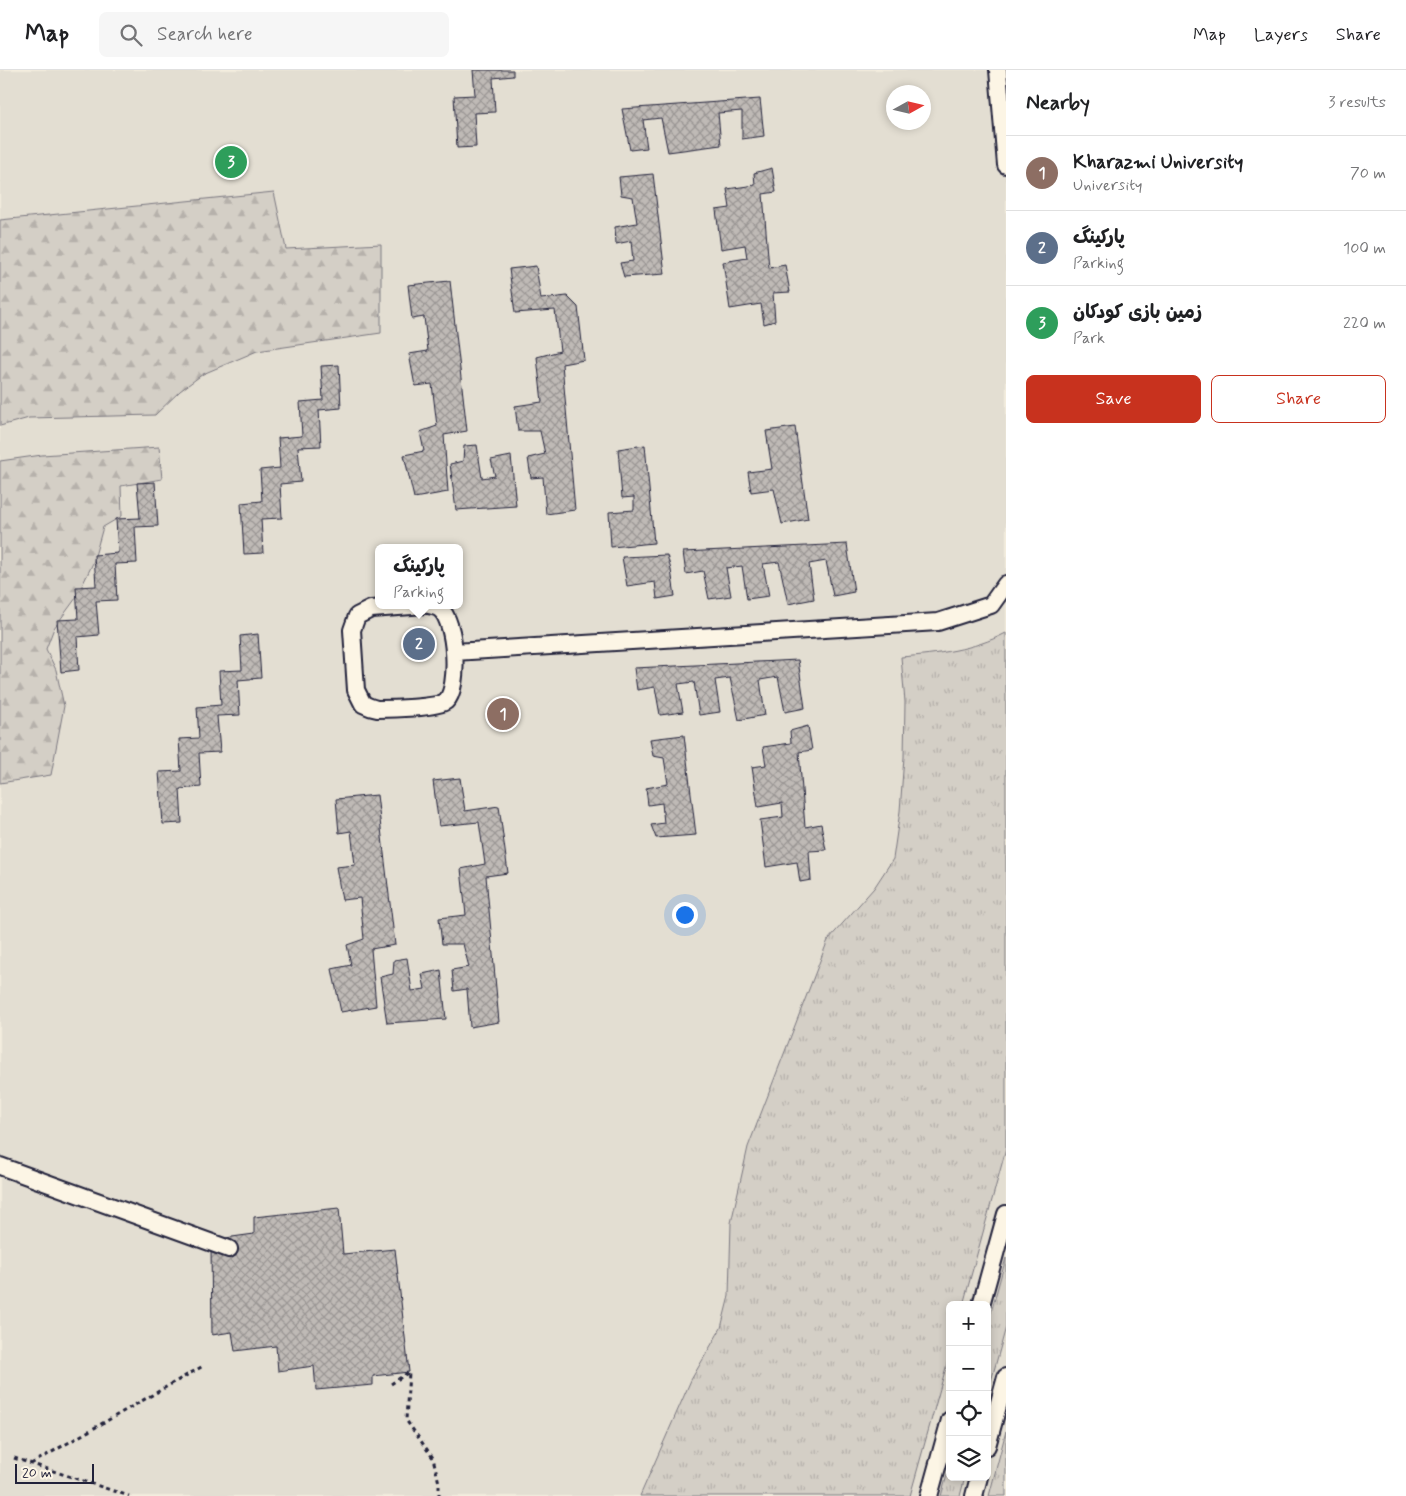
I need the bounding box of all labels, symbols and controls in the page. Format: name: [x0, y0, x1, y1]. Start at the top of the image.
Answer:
search box: [99, 12, 449, 57]
text: Map: [25, 19, 69, 50]
icon: search: [117, 21, 145, 49]
text: Search here: [157, 22, 253, 47]
text: Map: [1193, 23, 1226, 47]
text: Layers: [1254, 23, 1308, 47]
text: Share: [1336, 23, 1381, 47]
north arrow: [886, 85, 931, 130]
text: Nearby: [1026, 89, 1090, 117]
text: 3 results: [1328, 92, 1386, 113]
pin: 3: [215, 143, 247, 181]
text: Kharazmi University: [1073, 150, 1243, 175]
text: 1: [1038, 163, 1046, 184]
text: 70 m: [1350, 163, 1386, 184]
text: University: [1073, 175, 1143, 196]
text: پارکینگ: [1073, 225, 1125, 250]
text: 2: [1038, 238, 1046, 259]
text: 100 m: [1343, 238, 1386, 259]
text: Parking: [1073, 253, 1124, 274]
text: زمین بازی کودکان: [1073, 300, 1202, 325]
text: 3: [1038, 313, 1046, 334]
text: 220 m: [1343, 313, 1386, 334]
text: Park: [1073, 328, 1105, 349]
button: Save: [1026, 375, 1201, 423]
button: Share: [1211, 375, 1386, 423]
popup: [375, 544, 463, 609]
text: پارکینگ: [393, 554, 445, 579]
text: Parking: [393, 582, 444, 603]
pin: 2: [403, 625, 435, 663]
pin: 1: [487, 695, 519, 733]
your location: [672, 902, 698, 928]
map controls: [946, 1301, 991, 1481]
button: +: [946, 1301, 991, 1346]
button: −: [946, 1346, 991, 1391]
button: locate: [946, 1391, 991, 1436]
button: layers: [946, 1436, 991, 1481]
scale bar: [15, 1461, 94, 1484]
text: 20 m: [22, 1464, 52, 1482]

